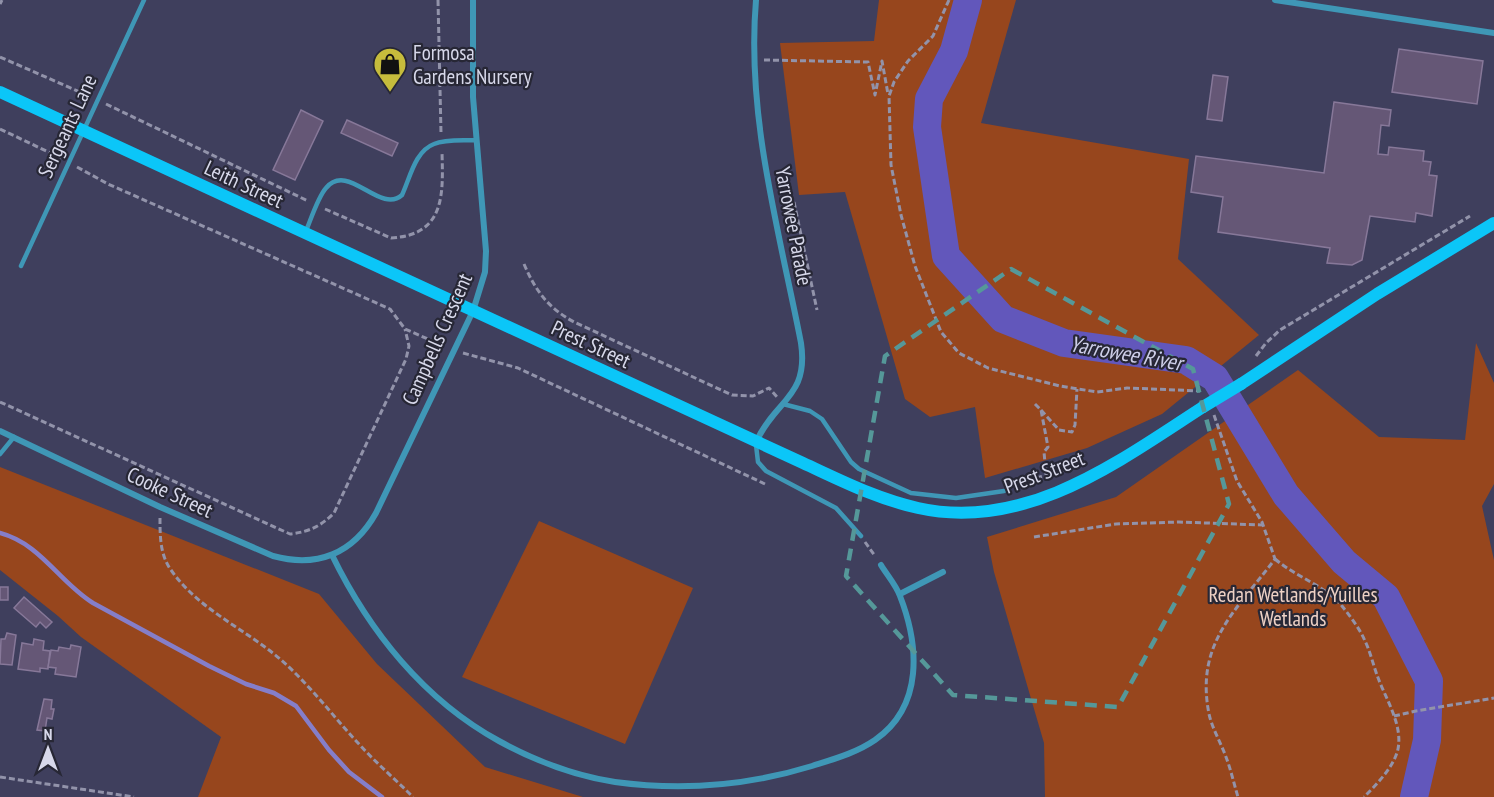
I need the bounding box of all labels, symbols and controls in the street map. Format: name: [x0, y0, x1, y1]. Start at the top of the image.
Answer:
place label: Formosa Gardens Nursery: [413, 39, 532, 90]
shop icon: Formosa Gardens Nursery: [372, 46, 408, 93]
street label: Sergeants Lane: [31, 70, 103, 182]
street label: Leith Street: [200, 154, 288, 214]
street label: Yarrowee Parade: [769, 164, 819, 288]
street label: Campbells Crescent: [396, 269, 478, 409]
street label: Prest Street: [547, 314, 635, 374]
water label: Yarrowee River: [1068, 329, 1187, 377]
street label: Prest Street: [1000, 444, 1088, 500]
street label: Cooke Street: [123, 460, 217, 524]
park label: Redan Wetlands/Yuilles Wetlands: [1208, 581, 1378, 632]
north arrow: [18, 719, 78, 779]
text: N: [44, 724, 52, 744]

